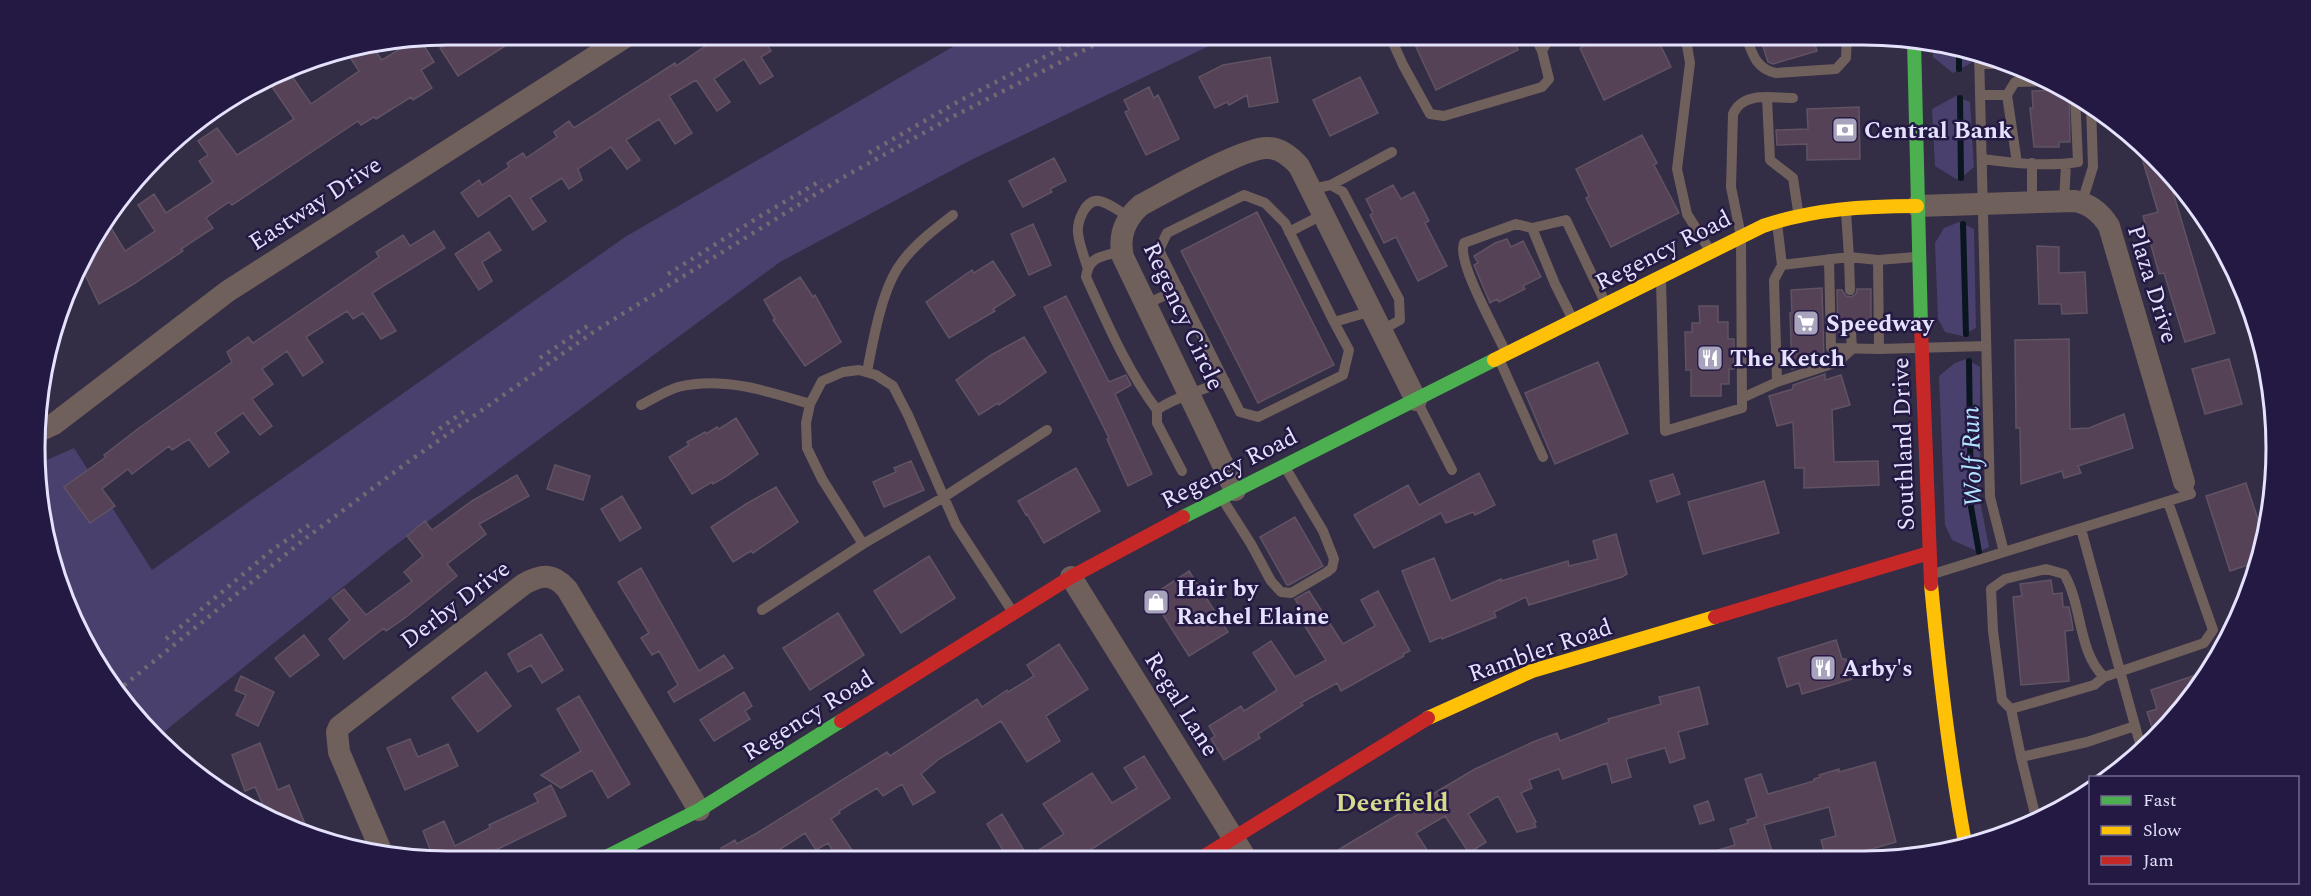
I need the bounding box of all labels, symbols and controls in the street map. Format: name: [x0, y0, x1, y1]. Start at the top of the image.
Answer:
place label: Central Bank: [1864, 113, 2013, 149]
bank icon: Central Bank: [1830, 115, 1860, 145]
street label: Eastway Drive: [242, 147, 389, 260]
street label: Regency Road: [1589, 201, 1738, 301]
street label: Plaza Drive: [2117, 221, 2187, 348]
street label: Regency Circle: [1133, 237, 1233, 396]
place label: Speedway: [1826, 306, 1935, 342]
supermarket icon: Speedway: [1791, 308, 1821, 338]
place label: The Ketch: [1730, 341, 1845, 377]
restaurant icon: The Ketch: [1695, 343, 1725, 373]
street label: Southland Drive: [1883, 357, 1925, 531]
water label: Wolf Run: [1950, 406, 1994, 508]
street label: Regency Road: [1155, 419, 1304, 519]
street label: Derby Drive: [393, 551, 518, 658]
place label: Hair by Rachel Elaine: [1176, 571, 1329, 635]
shop icon: Hair by Rachel Elaine: [1141, 587, 1171, 617]
street label: Rambler Road: [1464, 610, 1617, 692]
street label: Regal Lane: [1135, 645, 1228, 764]
place label: Arby's: [1842, 651, 1913, 687]
restaurant icon: Arby's: [1808, 653, 1838, 683]
street label: Regency Road: [736, 661, 881, 771]
legend: [2089, 776, 2299, 884]
district label: Deerfield: [1335, 783, 1449, 823]
text: Fast: [2143, 787, 2176, 814]
text: Slow: [2143, 817, 2182, 844]
text: Jam: [2143, 847, 2174, 874]

